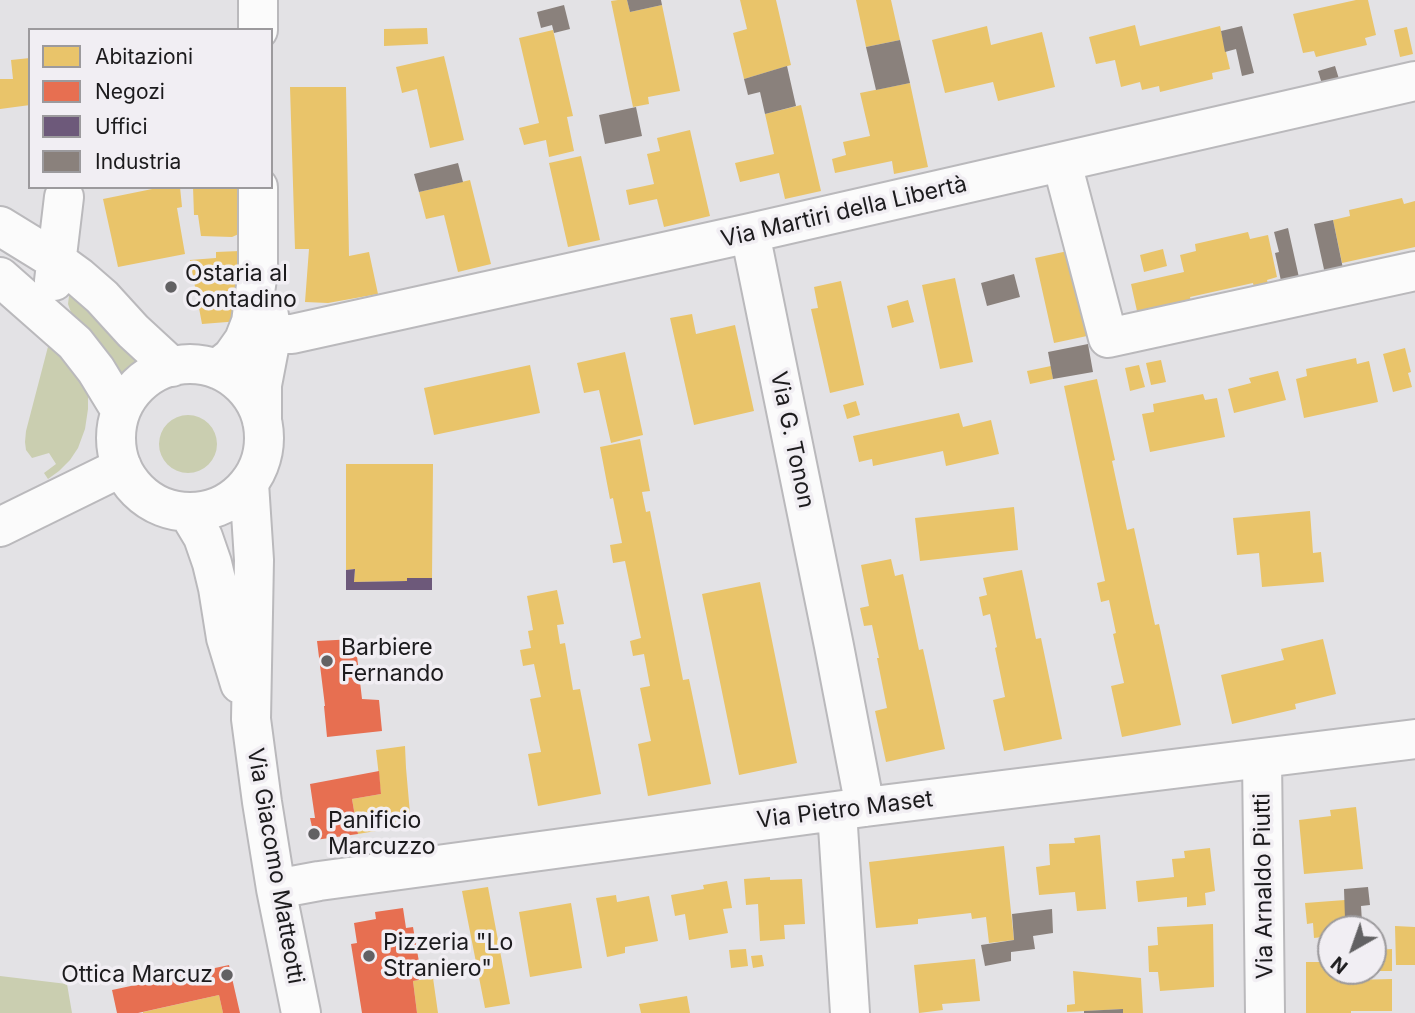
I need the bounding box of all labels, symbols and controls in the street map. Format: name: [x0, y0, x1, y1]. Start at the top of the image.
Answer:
legend: [28, 28, 273, 189]
text: Abitazioni: [95, 44, 193, 69]
text: Negozi: [95, 79, 165, 104]
text: Uffici: [95, 114, 148, 139]
text: Industria: [95, 149, 181, 174]
street label: Via Martiri della Libertà: [718, 170, 970, 254]
place label: Ostaria al Contadino: [185, 260, 297, 314]
marker: Ostaria al Contadino: [163, 279, 179, 295]
street label: Via G. Tonon: [764, 369, 820, 511]
place label: Barbiere Fernando: [341, 634, 444, 688]
marker: Barbiere Fernando: [319, 653, 335, 669]
street label: Via Giacomo Matteotti: [241, 746, 309, 986]
street label: Via Pietro Maset: [755, 785, 935, 835]
street label: Via Arnaldo Piutti: [1249, 793, 1279, 979]
place label: Panificio Marcuzzo: [328, 807, 436, 861]
marker: Panificio Marcuzzo: [306, 826, 322, 842]
north arrow: [1317, 915, 1387, 985]
place label: Pizzeria "Lo Straniero": [383, 929, 513, 983]
marker: Pizzeria "Lo Straniero": [361, 948, 377, 964]
text: N: [1327, 951, 1352, 978]
place label: Ottica Marcuz: [61, 961, 213, 989]
marker: Ottica Marcuz: [219, 967, 235, 983]

